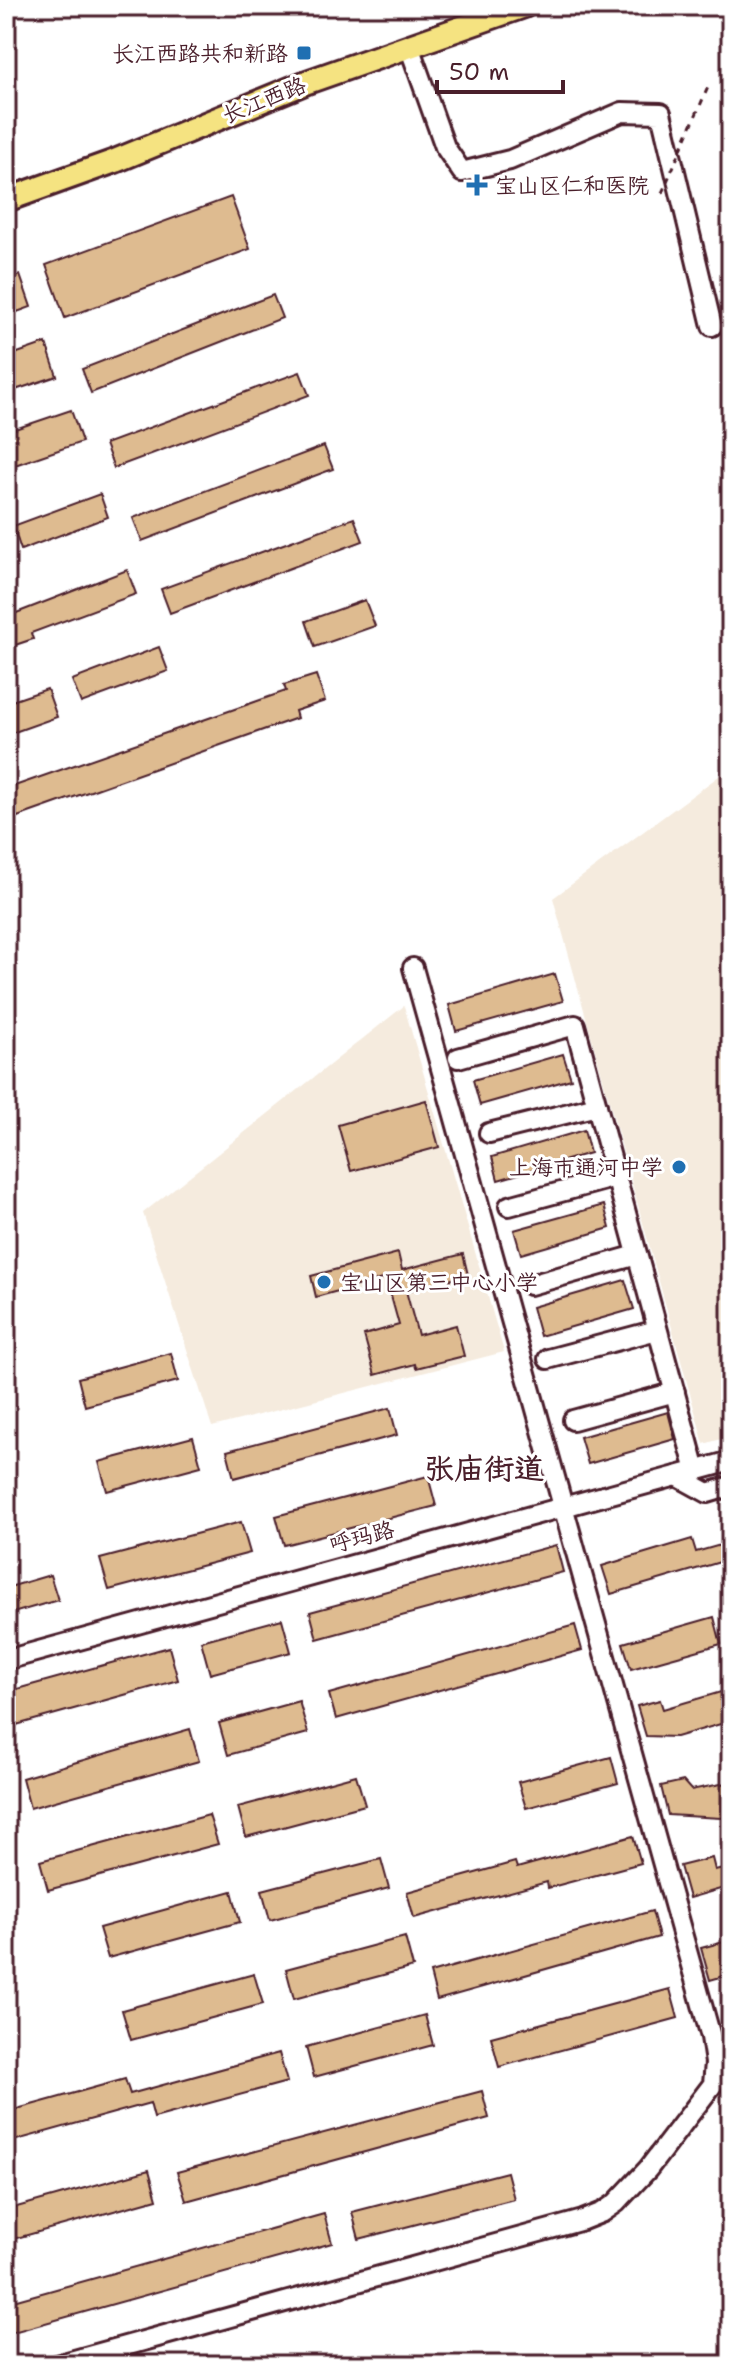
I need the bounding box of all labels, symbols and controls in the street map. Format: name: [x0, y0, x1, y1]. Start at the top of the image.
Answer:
place label: 长江西路共和新路: [112, 39, 288, 68]
marker: 长江西路共和新路: [295, 44, 313, 62]
scale bar: [437, 44, 563, 94]
text: 50 m: [449, 56, 509, 88]
street label: 长江西路: [218, 70, 310, 130]
place label: 宝山区仁和医院: [495, 171, 649, 200]
marker: 宝山区仁和医院: [466, 174, 488, 196]
place label: 上海市通河中学: [509, 1153, 663, 1182]
marker: 上海市通河中学: [670, 1158, 688, 1176]
place label: 宝山区第三中心小学: [340, 1268, 538, 1297]
marker: 宝山区第三中心小学: [315, 1273, 333, 1291]
district label: 张庙街道: [424, 1448, 544, 1489]
street label: 呼玛路: [326, 1514, 398, 1560]

